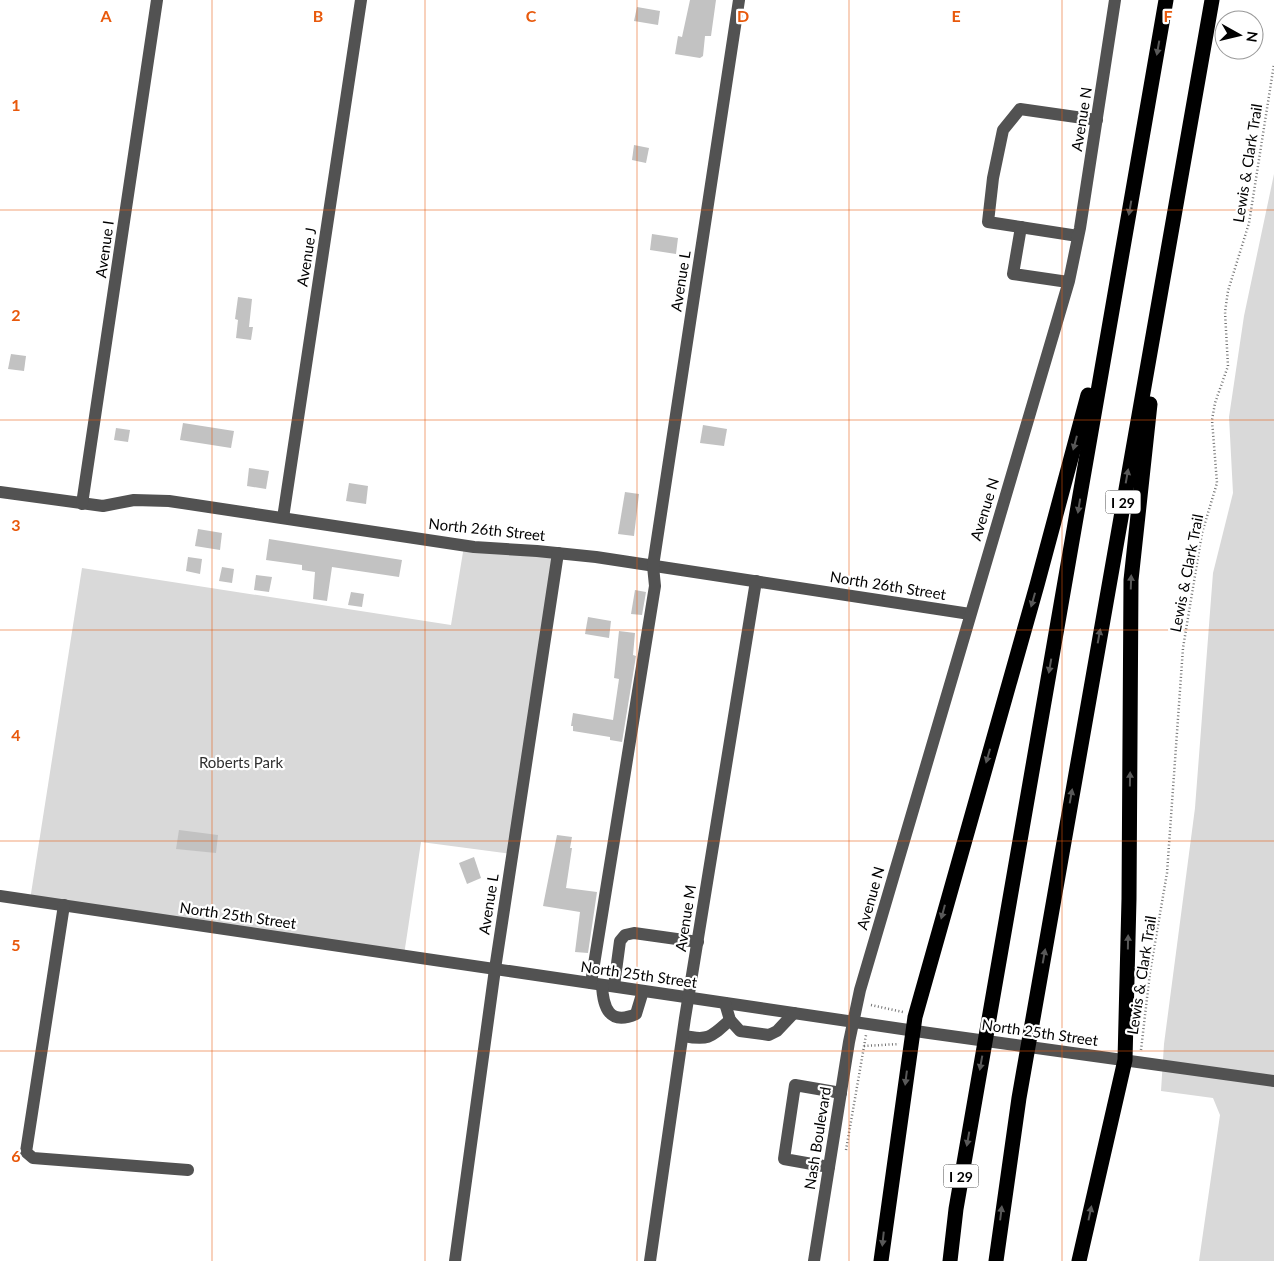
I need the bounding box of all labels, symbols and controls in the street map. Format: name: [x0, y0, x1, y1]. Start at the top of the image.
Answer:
text: A: [99, 6, 112, 25]
text: B: [313, 6, 323, 25]
text: C: [526, 6, 537, 25]
text: D: [737, 6, 749, 25]
text: E: [951, 6, 961, 25]
text: F: [1163, 6, 1173, 25]
north arrow: [1214, 10, 1264, 60]
text: N: [1243, 30, 1262, 43]
one-way arrow: [1153, 40, 1161, 56]
street label: Avenue N: [1067, 86, 1095, 152]
text: 1: [11, 95, 21, 114]
street label: Lewis & Clark Trail: [1229, 102, 1265, 224]
one-way arrow: [1125, 200, 1133, 216]
street label: Avenue I: [91, 219, 117, 279]
street label: Avenue J: [292, 226, 320, 288]
street label: Avenue L: [666, 249, 694, 313]
text: 2: [11, 305, 21, 324]
one-way arrow: [1071, 436, 1079, 451]
one-way arrow: [1124, 467, 1132, 483]
street label: Avenue N: [966, 475, 1002, 543]
road number: I 29: [1106, 491, 1140, 514]
one-way arrow: [1074, 499, 1082, 515]
street label: Lewis & Clark Trail: [1166, 512, 1206, 634]
street label: North 26th Street: [428, 514, 547, 544]
text: 3: [11, 515, 21, 534]
street label: North 26th Street: [829, 567, 948, 603]
one-way arrow: [1128, 574, 1136, 590]
one-way arrow: [1028, 593, 1036, 608]
one-way arrow: [1096, 627, 1104, 643]
one-way arrow: [1046, 659, 1054, 675]
text: 4: [11, 725, 21, 744]
one-way arrow: [983, 749, 991, 764]
park label: Roberts Park: [199, 753, 283, 771]
one-way arrow: [1126, 771, 1134, 787]
one-way arrow: [1068, 788, 1076, 804]
street label: Avenue N: [852, 864, 888, 932]
street label: Avenue L: [474, 872, 502, 936]
street label: Avenue M: [671, 883, 699, 953]
street label: North 25th Street: [179, 898, 298, 932]
one-way arrow: [939, 905, 947, 920]
street label: Lewis & Clark Trail: [1123, 914, 1159, 1036]
one-way arrow: [1124, 934, 1132, 950]
text: 5: [11, 935, 21, 954]
one-way arrow: [1040, 948, 1048, 964]
street label: North 25th Street: [580, 957, 699, 991]
street label: North 25th Street: [981, 1015, 1100, 1049]
one-way arrow: [976, 1055, 984, 1071]
one-way arrow: [902, 1071, 910, 1087]
street label: Nash Boulevard: [800, 1085, 834, 1191]
one-way arrow: [963, 1131, 971, 1147]
text: 6: [11, 1146, 21, 1165]
road number: I 29: [944, 1164, 978, 1188]
one-way arrow: [997, 1204, 1005, 1220]
one-way arrow: [1086, 1206, 1094, 1221]
one-way arrow: [879, 1232, 887, 1248]

